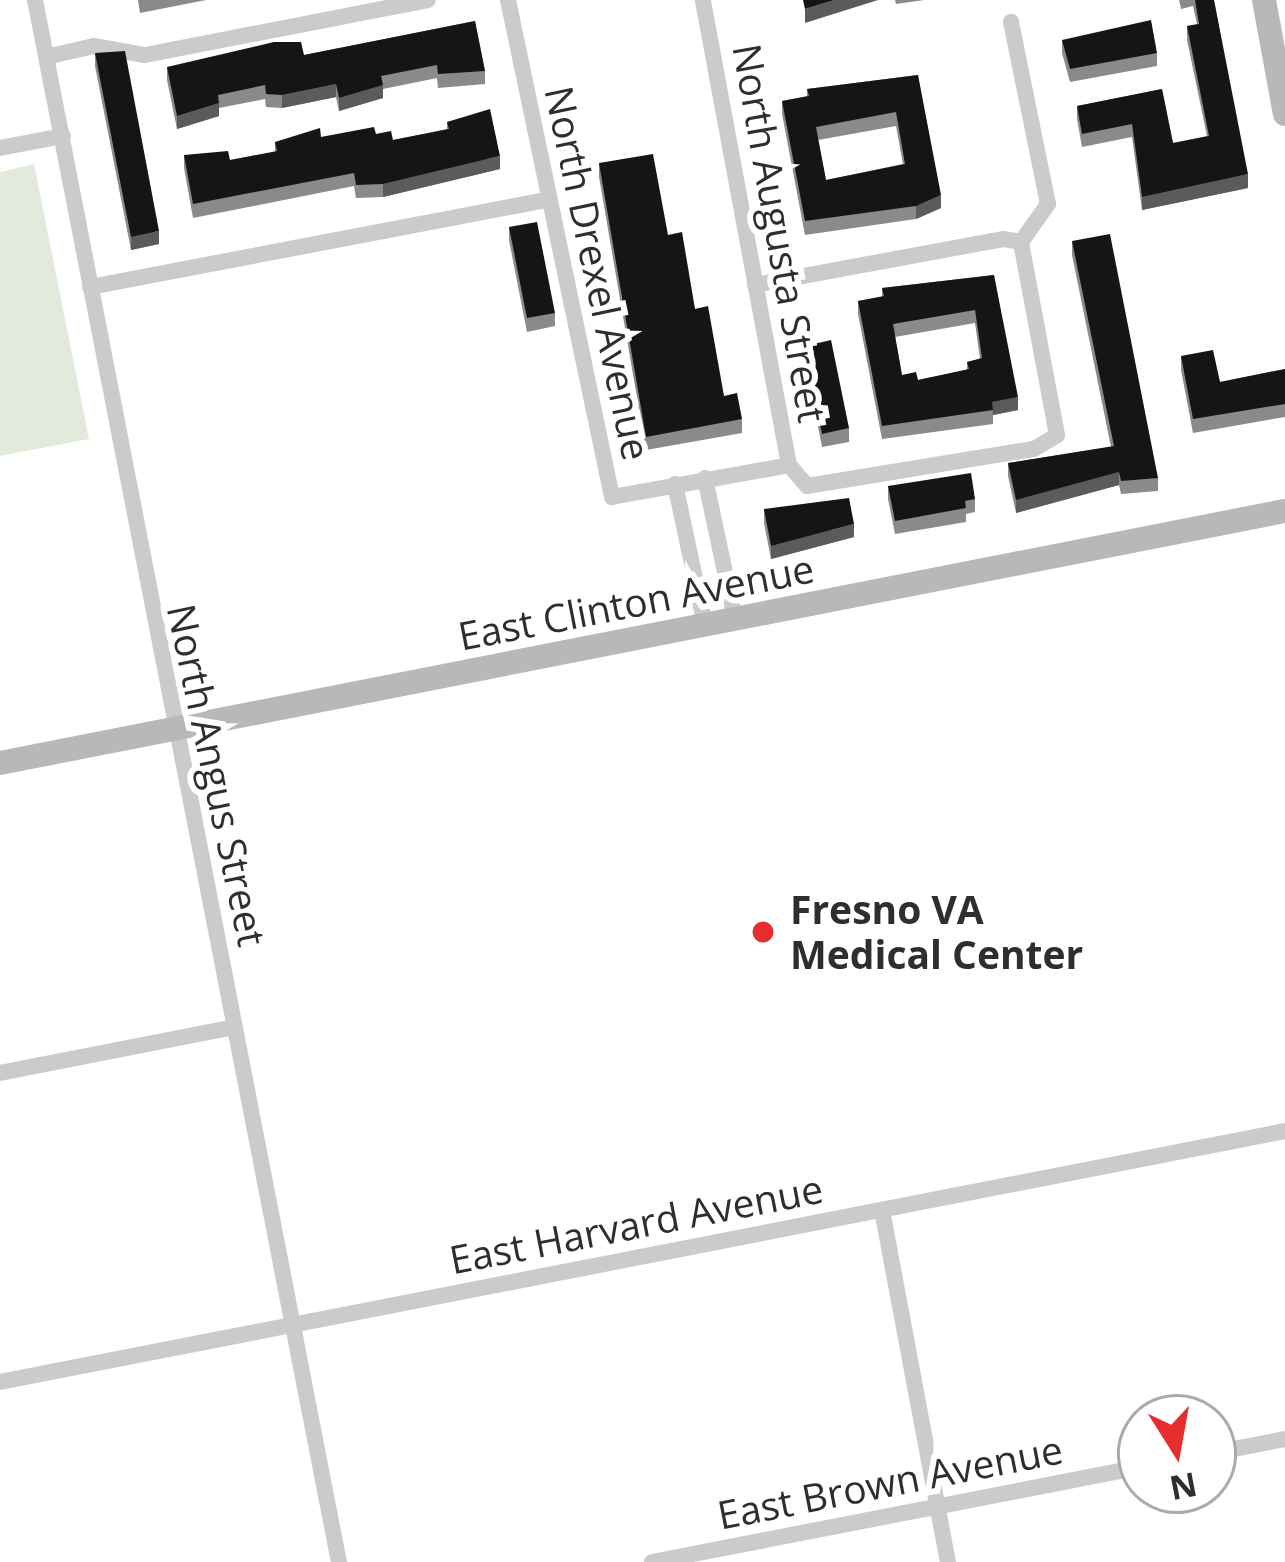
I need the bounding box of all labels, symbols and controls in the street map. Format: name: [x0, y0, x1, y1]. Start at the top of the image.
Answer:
street label: North Augusta Street: [724, 40, 836, 426]
street label: North Drexel Avenue: [536, 82, 660, 464]
street label: East Clinton Avenue: [454, 545, 818, 659]
street label: North Angus Street: [158, 600, 276, 950]
place label: Fresno VA Medical Center: [790, 887, 1083, 978]
marker: Fresno VA Medical Center: [747, 916, 779, 948]
street label: East Harvard Avenue: [445, 1165, 827, 1283]
north arrow: [1117, 1394, 1237, 1514]
street label: East Brown Avenue: [713, 1426, 1067, 1538]
text: N: [1166, 1462, 1201, 1512]

